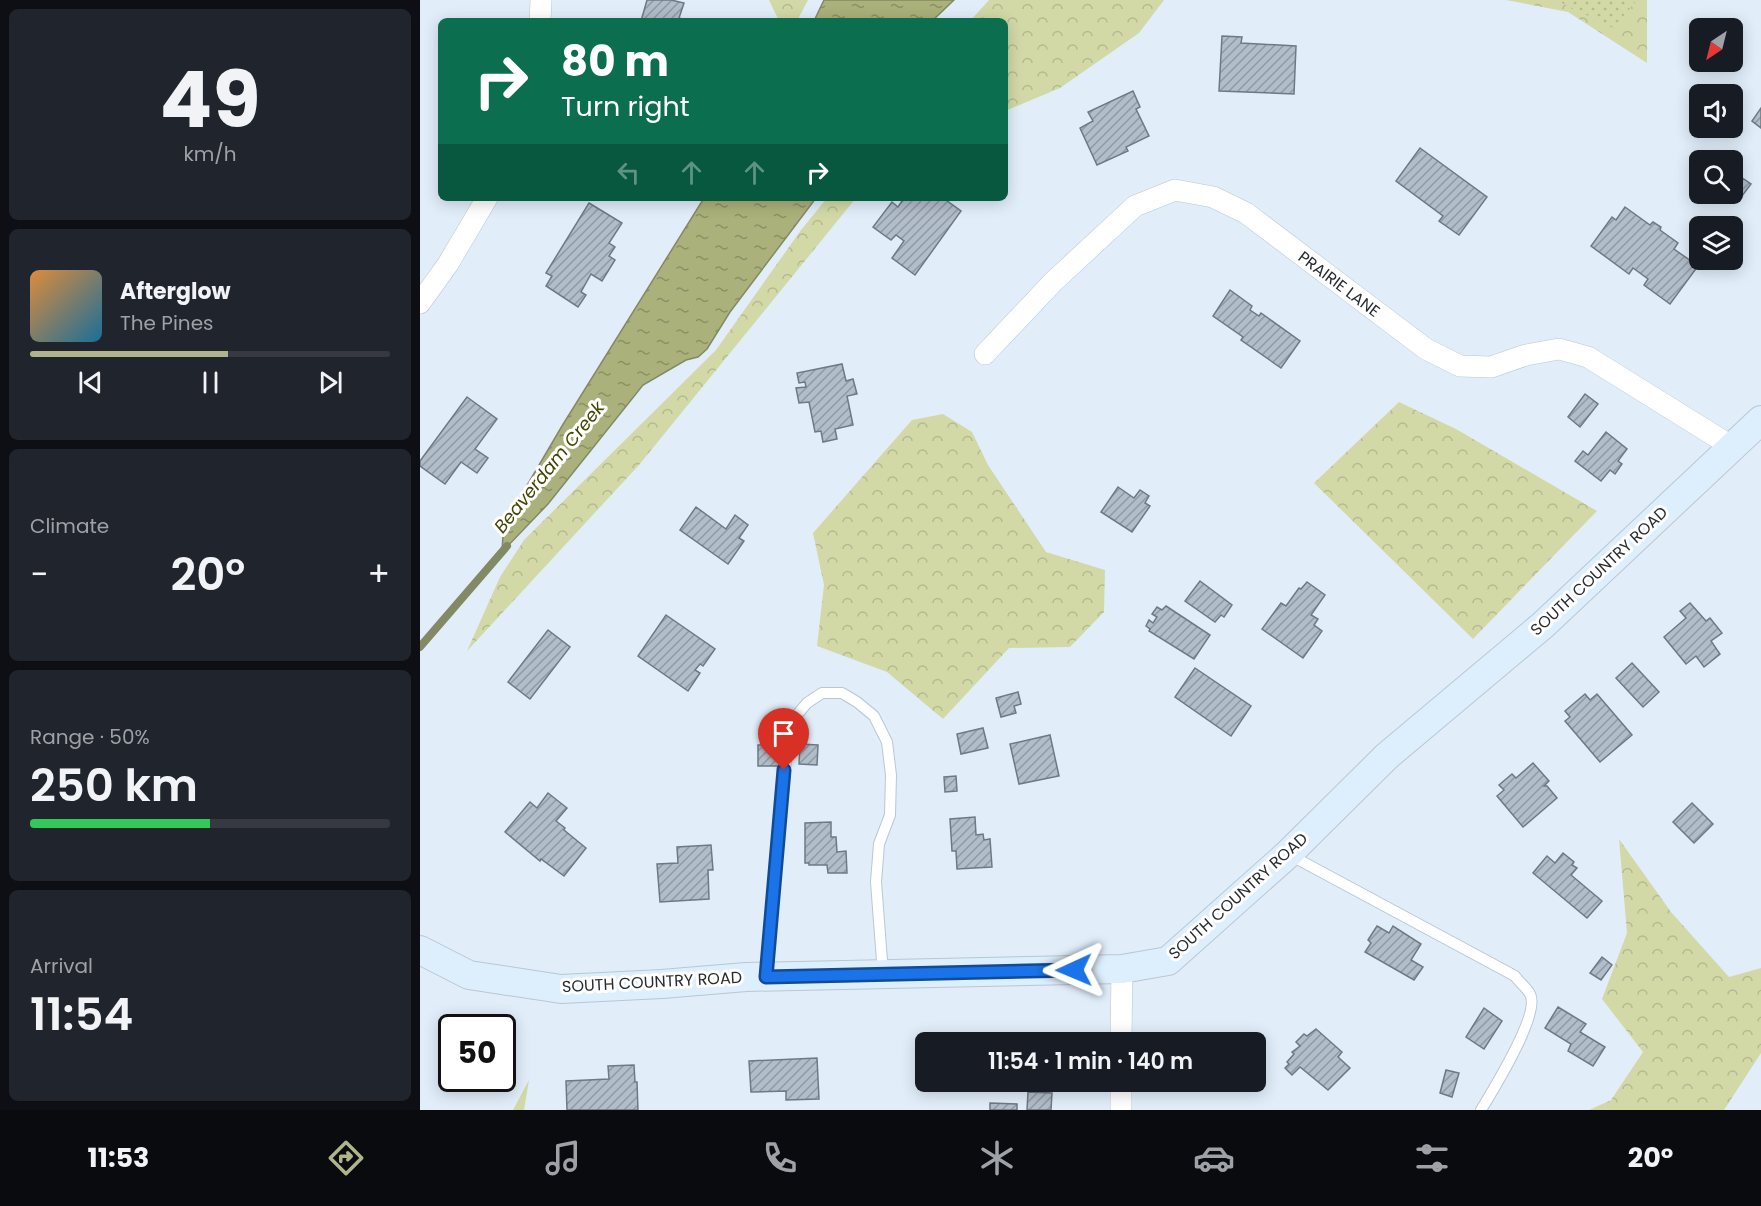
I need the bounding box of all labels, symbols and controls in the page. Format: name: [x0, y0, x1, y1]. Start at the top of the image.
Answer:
north arrow: [1689, 18, 1743, 72]
map controls: [1689, 18, 1743, 270]
text: 80 m: [561, 32, 669, 91]
icon: right: [462, 42, 540, 120]
text: 49: [160, 45, 260, 154]
button: sound: [1689, 84, 1743, 138]
text: Turn right: [561, 88, 690, 125]
text: km/h: [183, 140, 237, 168]
button: search: [1689, 150, 1743, 204]
icon: left: [612, 156, 645, 189]
icon: ahead: [675, 156, 708, 189]
icon: ahead: [738, 156, 771, 189]
icon: right: [801, 156, 834, 189]
button: layers: [1689, 216, 1743, 270]
street label: PRAIRIE LANE: [1293, 246, 1385, 322]
text: Afterglow: [120, 276, 231, 307]
text: The Pines: [120, 309, 214, 337]
icon: previous: [74, 366, 107, 399]
icon: pause: [194, 366, 227, 399]
icon: next: [314, 366, 347, 399]
water label: Beaverdam Creek: [488, 395, 610, 538]
street label: SOUTH COUNTRY ROAD: [1525, 501, 1673, 641]
text: Climate: [30, 512, 109, 540]
text: 20°: [170, 543, 245, 606]
text: −: [30, 551, 48, 598]
text: +: [367, 551, 390, 598]
pin: [758, 708, 809, 770]
icon: arrive: [767, 717, 800, 750]
text: Range · 50%: [30, 723, 150, 751]
text: 250 km: [30, 754, 198, 817]
street label: SOUTH COUNTRY ROAD: [1163, 827, 1313, 965]
position arrow: [1042, 938, 1106, 1002]
text: Arrival: [30, 952, 93, 980]
street label: SOUTH COUNTRY ROAD: [561, 966, 743, 998]
text: 11:54: [30, 983, 133, 1046]
speed limit sign: 50: [438, 1014, 516, 1092]
text: 11:54 · 1 min · 140 m: [988, 1046, 1193, 1077]
icon: directions: [325, 1137, 367, 1179]
icon: music: [542, 1137, 584, 1179]
icon: phone: [759, 1137, 801, 1179]
icon: climate: [976, 1137, 1018, 1179]
icon: car: [1193, 1137, 1235, 1179]
icon: filters: [1411, 1137, 1453, 1179]
text: 11:53: [88, 1139, 149, 1176]
text: 20°: [1628, 1139, 1673, 1176]

